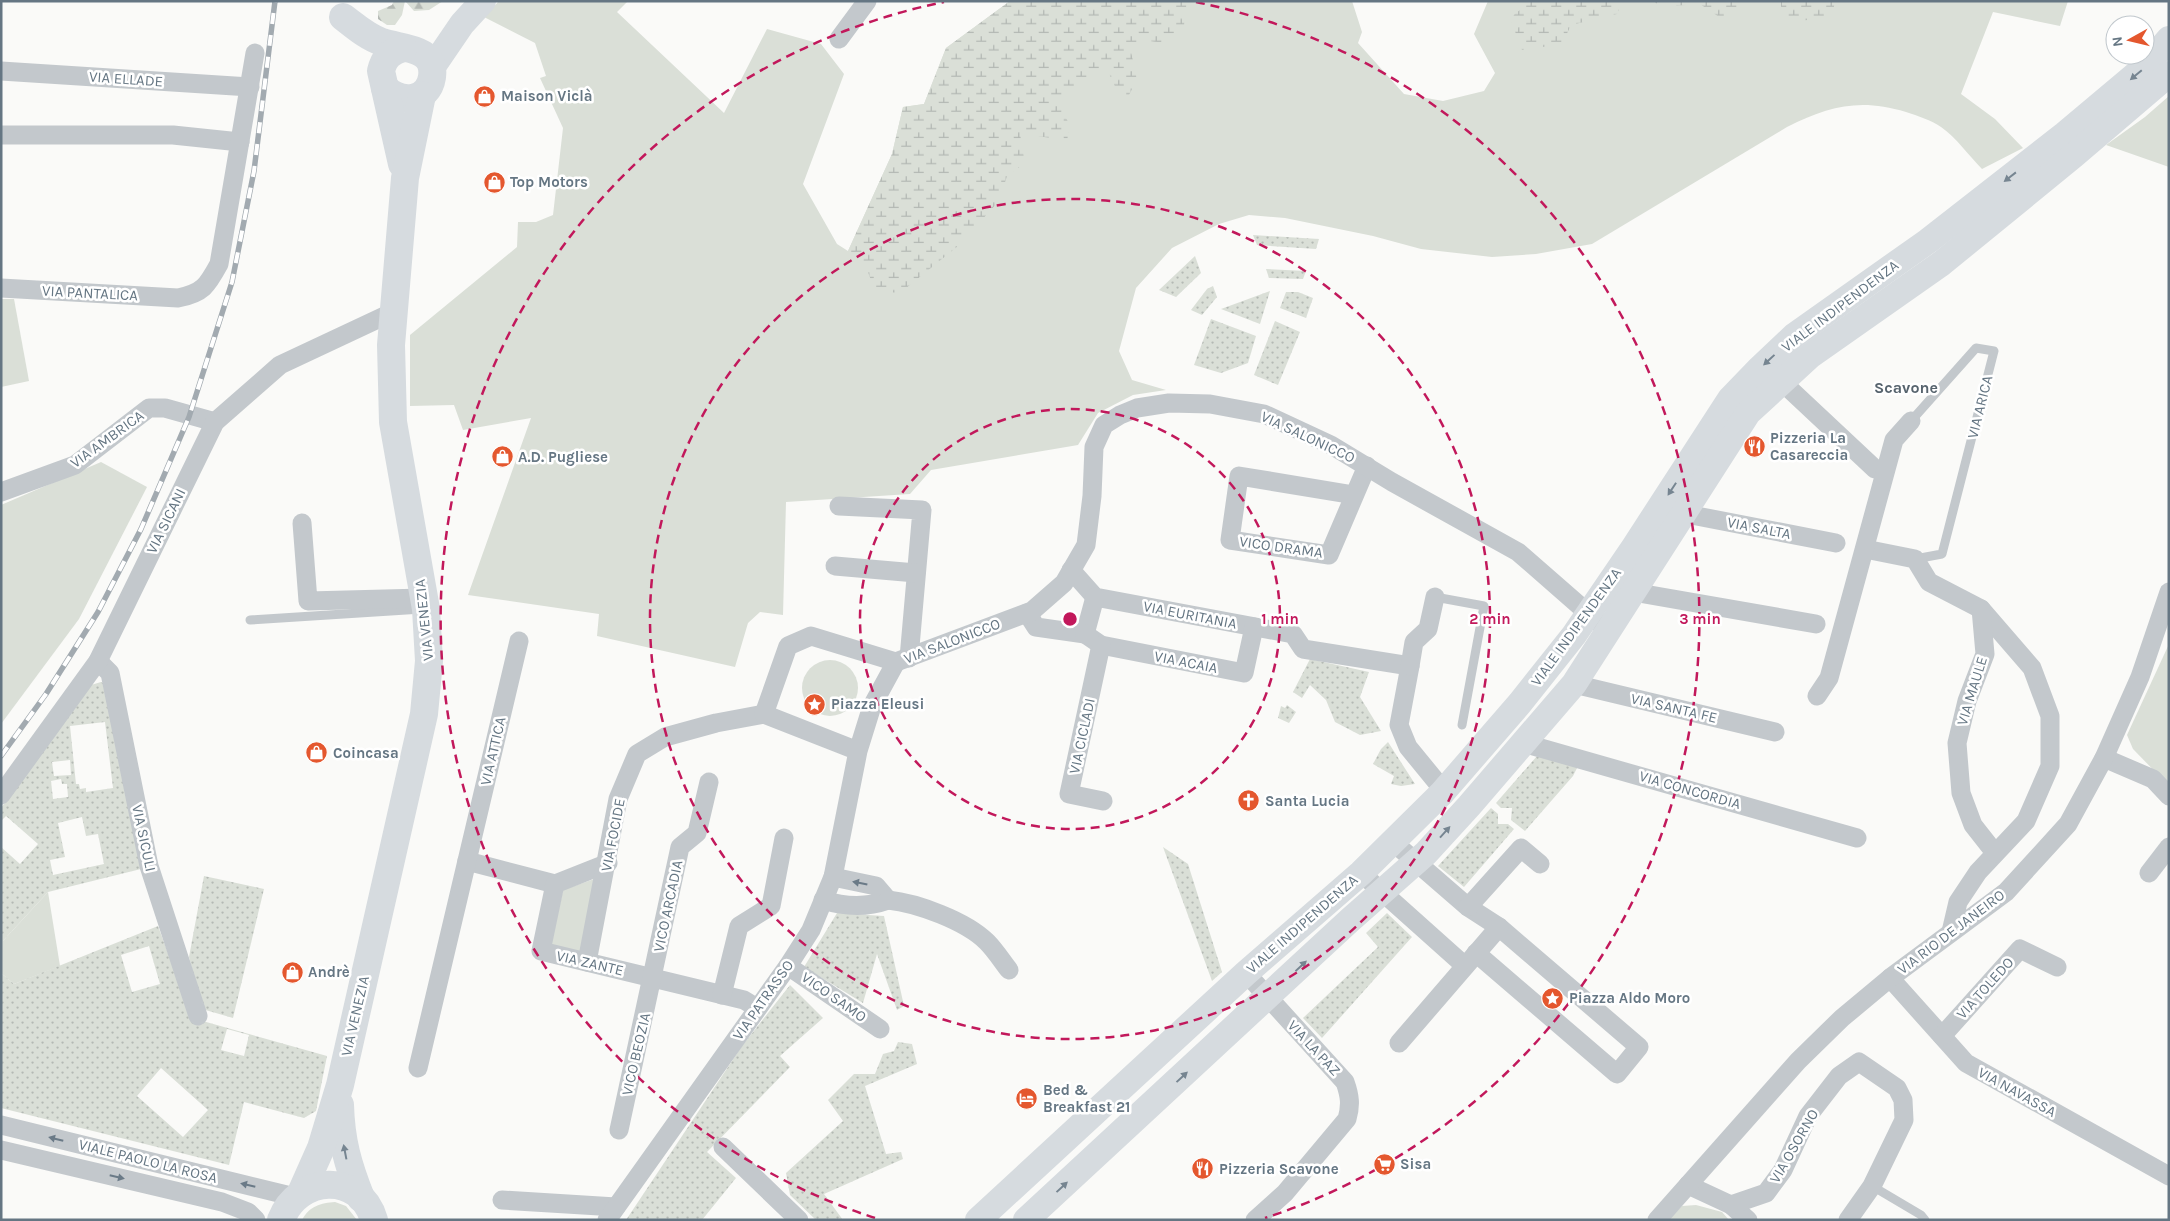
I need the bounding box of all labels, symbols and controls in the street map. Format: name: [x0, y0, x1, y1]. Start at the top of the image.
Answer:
north arrow: [2105, 15, 2155, 65]
text: N: [2109, 36, 2127, 48]
street label: VIA ELLADE: [88, 67, 164, 91]
one-way arrow: [2130, 69, 2143, 80]
shop icon: Maison Viclà: [473, 84, 497, 108]
place label: Maison Viclà: [501, 87, 593, 105]
shop icon: Top Motors: [482, 170, 506, 194]
one-way arrow: [2004, 171, 2017, 182]
place label: Top Motors: [510, 173, 588, 191]
street label: VIALE INDIPENDENZA: [1778, 256, 1902, 356]
street label: VIA PANTALICA: [42, 282, 139, 305]
one-way arrow: [1763, 354, 1775, 366]
street label: VIA ARICA: [1963, 373, 1997, 441]
district label: Scavone: [1874, 378, 1938, 397]
street label: VIA AMBRICA: [67, 406, 148, 472]
street label: VIA SALONICCO: [1258, 407, 1358, 467]
place label: Pizzeria La Casareccia: [1770, 429, 1848, 464]
restaurant icon: Pizzeria La Casareccia: [1742, 435, 1766, 459]
shop icon: A.D. Pugliese: [490, 445, 514, 469]
place label: A.D. Pugliese: [518, 448, 608, 466]
one-way arrow: [1667, 482, 1677, 496]
street label: VIA SICANI: [142, 485, 190, 557]
street label: VIA SALTA: [1726, 513, 1793, 543]
street label: VICO DRAMA: [1238, 532, 1324, 562]
street label: VIALE INDIPENDENZA: [1527, 564, 1625, 690]
street label: VIA VENEZIA: [411, 578, 437, 662]
street label: VIA EURITANIA: [1142, 597, 1239, 633]
centre of rings: [1061, 610, 1079, 628]
text: 1 min: [1261, 610, 1299, 628]
text: 2 min: [1469, 610, 1511, 628]
text: 3 min: [1679, 610, 1721, 628]
street label: VIA SALONICCO: [901, 614, 1003, 668]
street label: VIA ACAIA: [1153, 647, 1220, 677]
street label: VIA MAULE: [1953, 654, 1991, 728]
street label: VIA SANTA FE: [1629, 689, 1719, 727]
place icon: Piazza Eleusi: [803, 692, 827, 716]
place label: Piazza Eleusi: [831, 695, 924, 713]
street label: VIA CICLADI: [1065, 696, 1099, 776]
street label: VIA ATTICA: [476, 715, 510, 787]
shop icon: Coincasa: [305, 741, 329, 765]
place label: Coincasa: [333, 744, 399, 762]
street label: VIA CONCORDIA: [1637, 767, 1743, 813]
church icon: Santa Lucia: [1237, 789, 1261, 813]
place label: Santa Lucia: [1265, 792, 1350, 810]
street label: VIA FOCIDE: [597, 797, 629, 873]
street label: VIA SICULI: [128, 803, 160, 873]
one-way arrow: [1440, 826, 1451, 839]
street label: VICO ARCADIA: [649, 858, 687, 954]
street label: VIALE INDIPENDENZA: [1243, 870, 1362, 977]
one-way arrow: [852, 878, 868, 886]
street label: VIA RIO DE JANEIRO: [1894, 886, 2008, 978]
street label: VIA ZANTE: [555, 947, 625, 979]
street label: VIA TOLEDO: [1953, 953, 2017, 1023]
street label: VIA PATRASSO: [729, 956, 797, 1044]
shop icon: Andrè: [280, 960, 304, 984]
one-way arrow: [1295, 960, 1307, 972]
place label: Andrè: [308, 963, 350, 981]
street label: VICO SAMO: [798, 968, 870, 1026]
street label: VIA VENEZIA: [337, 974, 373, 1058]
place icon: Piazza Aldo Moro: [1541, 986, 1565, 1010]
place label: Piazza Aldo Moro: [1569, 989, 1690, 1007]
street label: VICO BEOZIA: [618, 1011, 654, 1097]
street label: VIA LA PAZ: [1284, 1017, 1344, 1080]
street label: VIA NAVASSA: [1975, 1063, 2060, 1121]
one-way arrow: [1175, 1071, 1187, 1083]
place label: Bed & Breakfast 21: [1043, 1081, 1130, 1116]
hotel icon: Bed & Breakfast 21: [1015, 1087, 1039, 1111]
street label: VIA OSORNO: [1766, 1106, 1822, 1186]
one-way arrow: [49, 1135, 64, 1143]
street label: VIALE PAOLO LA ROSA: [77, 1135, 220, 1187]
one-way arrow: [341, 1144, 349, 1159]
supermarket icon: Sisa: [1372, 1152, 1396, 1176]
place label: Sisa: [1400, 1155, 1431, 1173]
restaurant icon: Pizzeria Scavone: [1191, 1157, 1215, 1181]
place label: Pizzeria Scavone: [1219, 1160, 1339, 1178]
one-way arrow: [109, 1173, 124, 1181]
one-way arrow: [241, 1181, 256, 1189]
one-way arrow: [1056, 1181, 1068, 1193]

